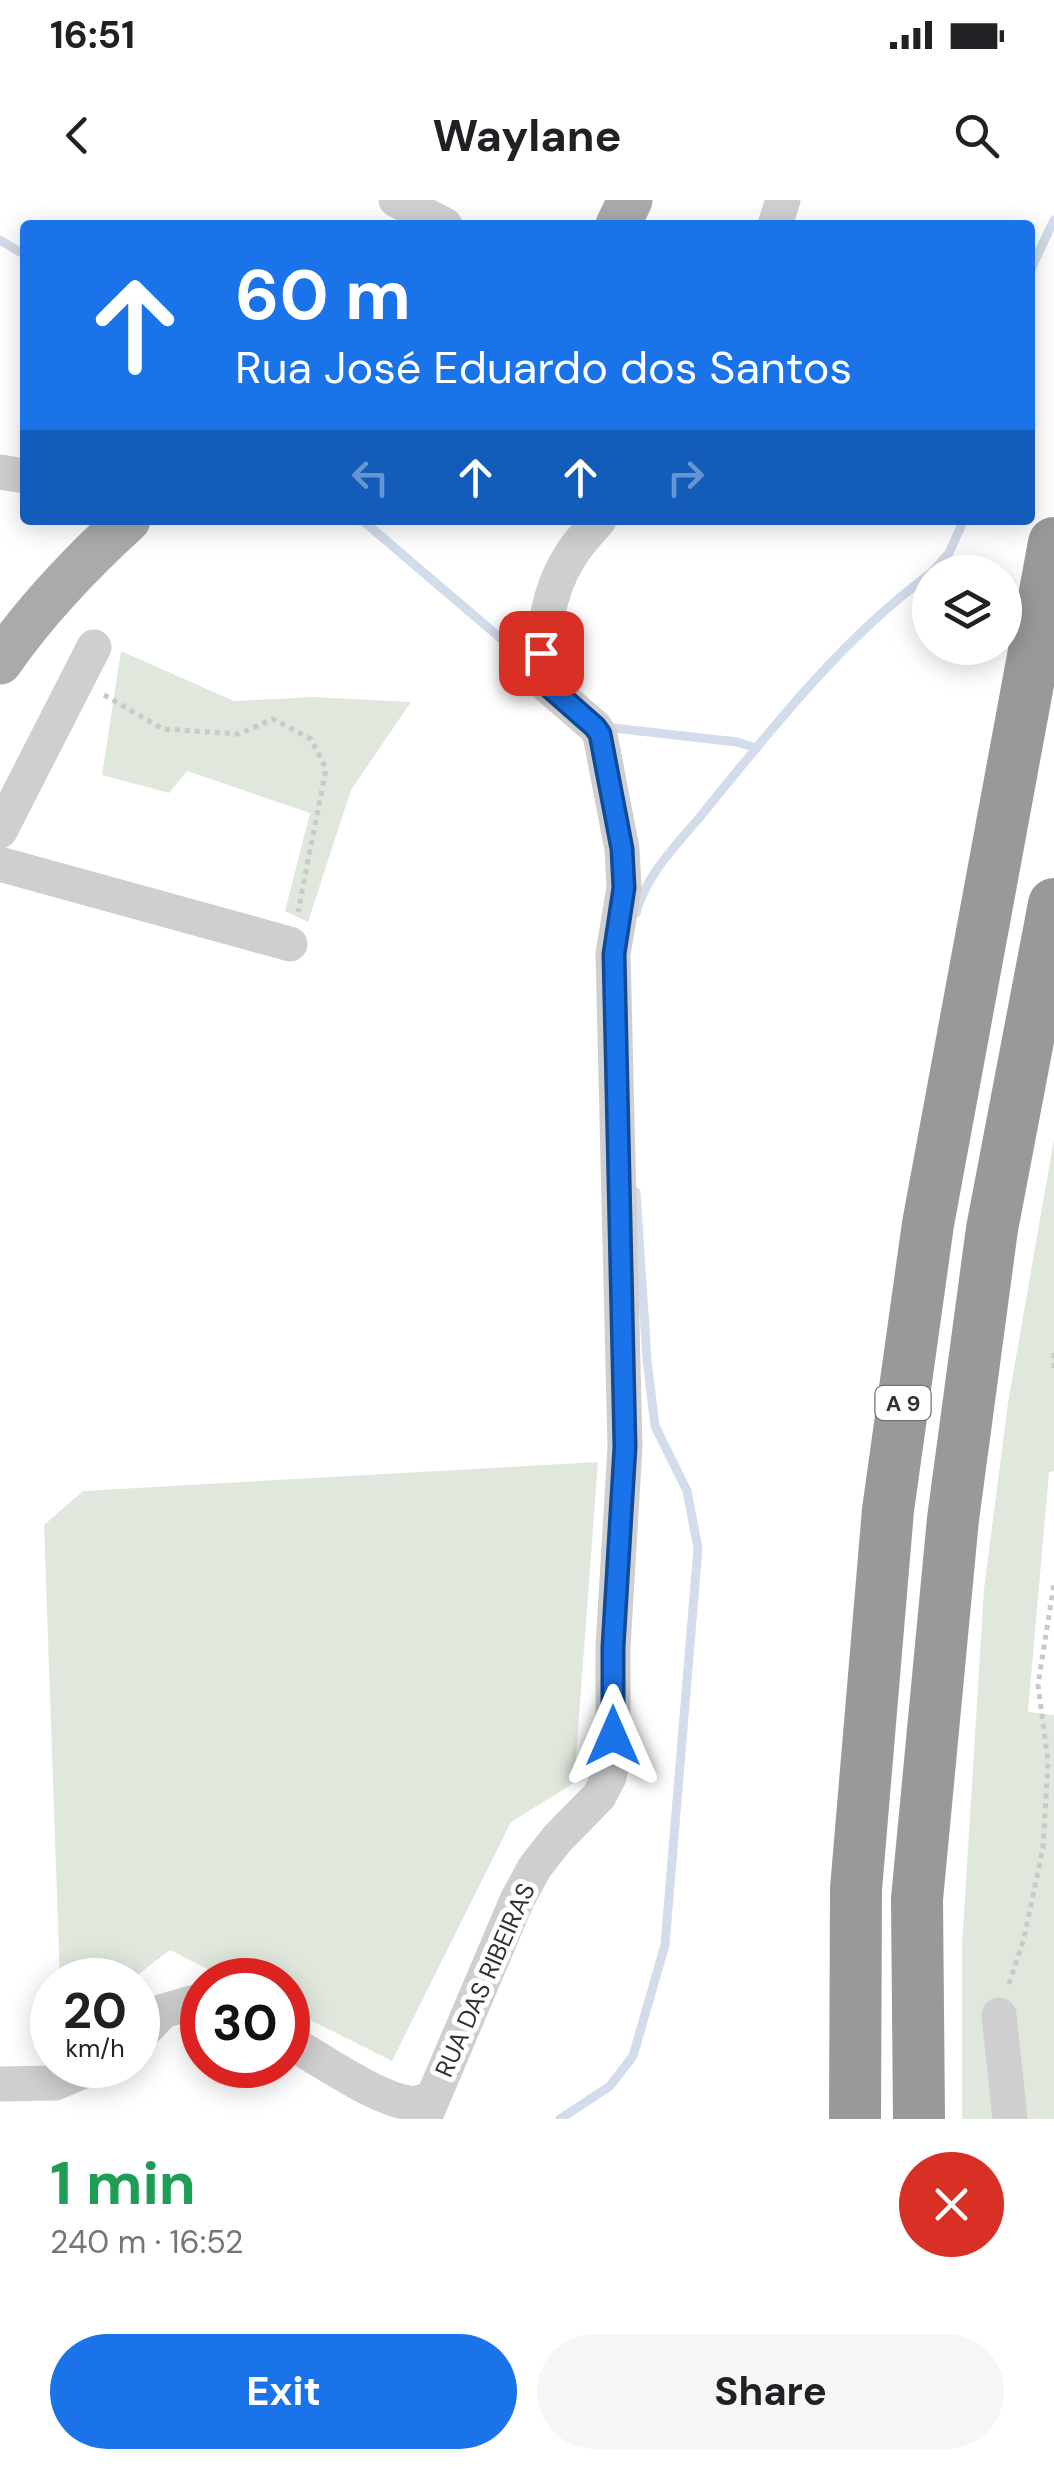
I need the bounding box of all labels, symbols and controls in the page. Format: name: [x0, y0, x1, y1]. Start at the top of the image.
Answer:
text: 16:51: [50, 10, 135, 60]
text: Waylane: [432, 106, 622, 165]
icon: back: [50, 108, 105, 163]
icon: search: [949, 108, 1004, 163]
text: 60 m: [235, 250, 411, 341]
icon: ahead: [70, 260, 200, 390]
text: Rua José Eduardo dos Santos: [235, 338, 852, 397]
icon: left: [343, 450, 398, 505]
icon: ahead: [448, 450, 503, 505]
icon: ahead: [553, 450, 608, 505]
icon: right: [658, 450, 713, 505]
map controls: [912, 555, 1022, 665]
button: layers: [912, 555, 1022, 665]
pin: [499, 611, 584, 696]
icon: arrive: [514, 626, 569, 681]
road number: A 9: [876, 1386, 930, 1420]
position arrow: [561, 1684, 665, 1788]
street label: RUA DAS RIBEIRAS: [427, 1878, 543, 2082]
speed limit sign: 30: [180, 1958, 310, 2088]
text: 20: [63, 1978, 127, 2044]
text: km/h: [65, 2032, 125, 2065]
text: 1 min: [50, 2144, 196, 2223]
button: close: [899, 2152, 1004, 2257]
text: 240 m · 16:52: [50, 2221, 244, 2263]
button: Exit: [50, 2334, 517, 2449]
button: Share: [537, 2334, 1004, 2449]

